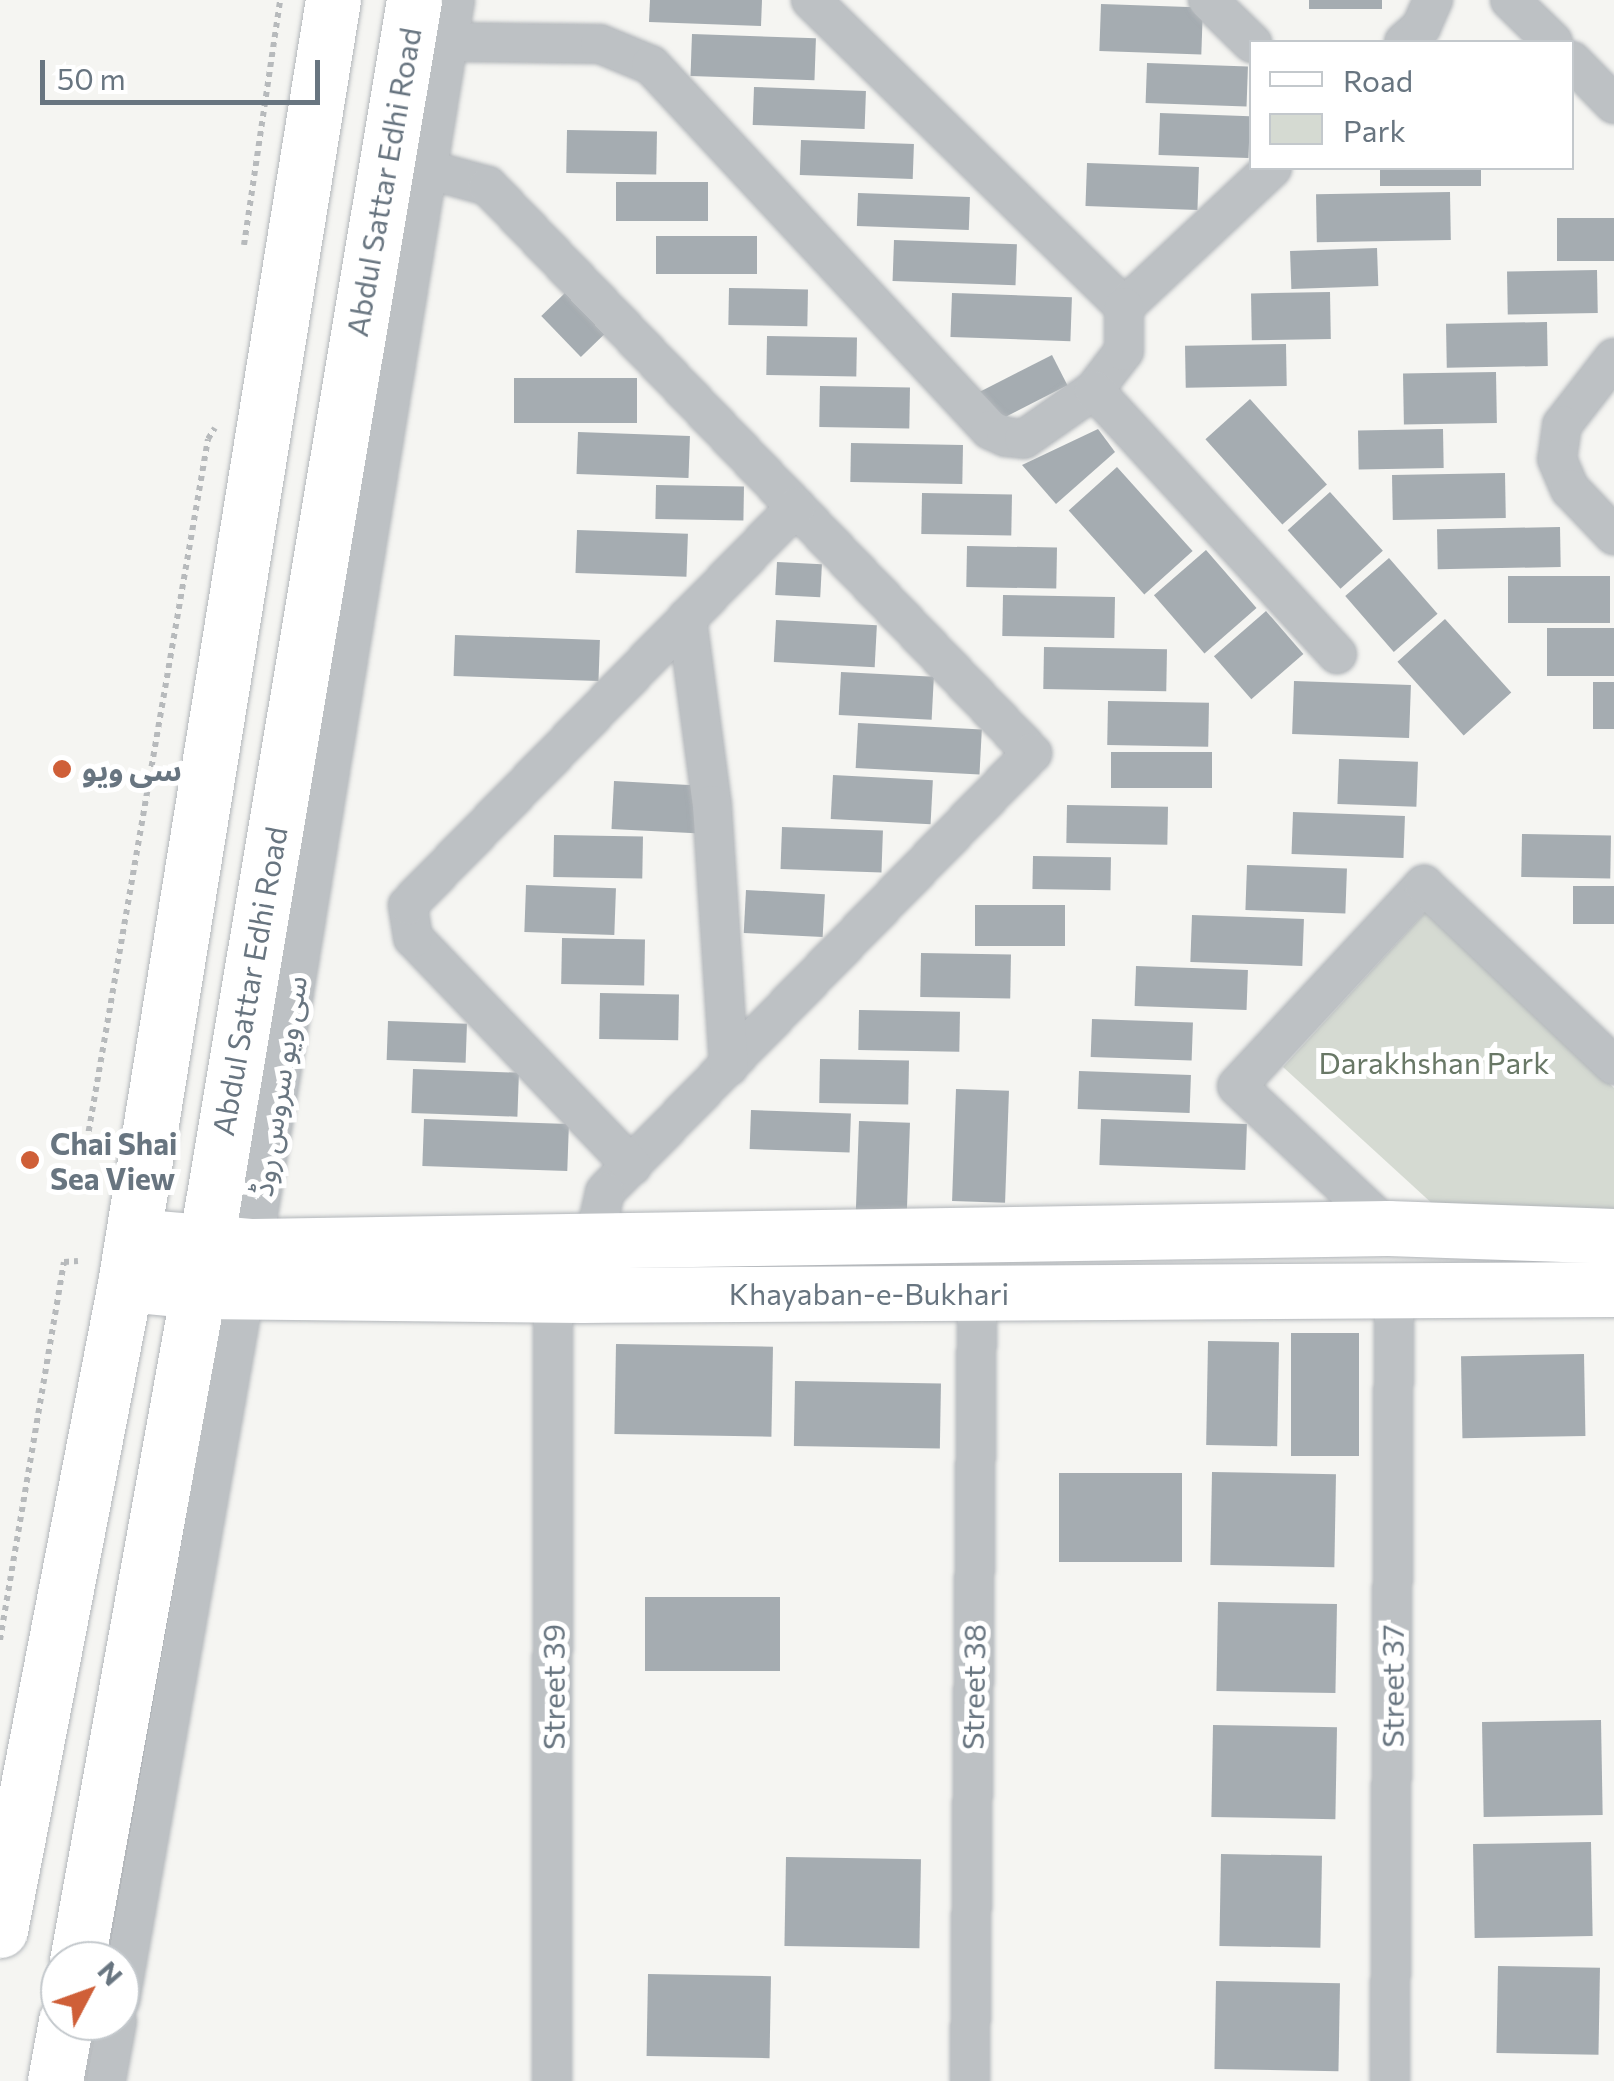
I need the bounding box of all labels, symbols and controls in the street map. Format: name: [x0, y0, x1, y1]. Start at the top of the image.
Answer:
street label: Abdul Sattar Edhi Road: [338, 25, 428, 339]
scale bar: [45, 40, 325, 102]
legend: [1249, 40, 1574, 170]
text: 50 m: [57, 59, 126, 96]
text: Road: [1343, 61, 1413, 98]
text: Park: [1343, 111, 1406, 148]
place label: سی ویو: [82, 751, 182, 787]
marker: سی ویو: [51, 758, 73, 780]
street label: Abdul Sattar Edhi Road: [204, 824, 294, 1138]
street label: سی ویو سروس روڈ: [243, 973, 313, 1199]
park label: Darakhshan Park: [1319, 1044, 1549, 1080]
place label: Chai Shai Sea View: [50, 1125, 177, 1196]
marker: Chai Shai Sea View: [19, 1149, 41, 1171]
street label: Khayaban-e-Bukhari: [729, 1275, 1009, 1311]
street label: Street 39: [535, 1624, 571, 1750]
street label: Street 38: [954, 1624, 992, 1750]
street label: Street 37: [1374, 1624, 1410, 1748]
north arrow: [40, 1941, 140, 2041]
text: N: [91, 1954, 131, 1992]

